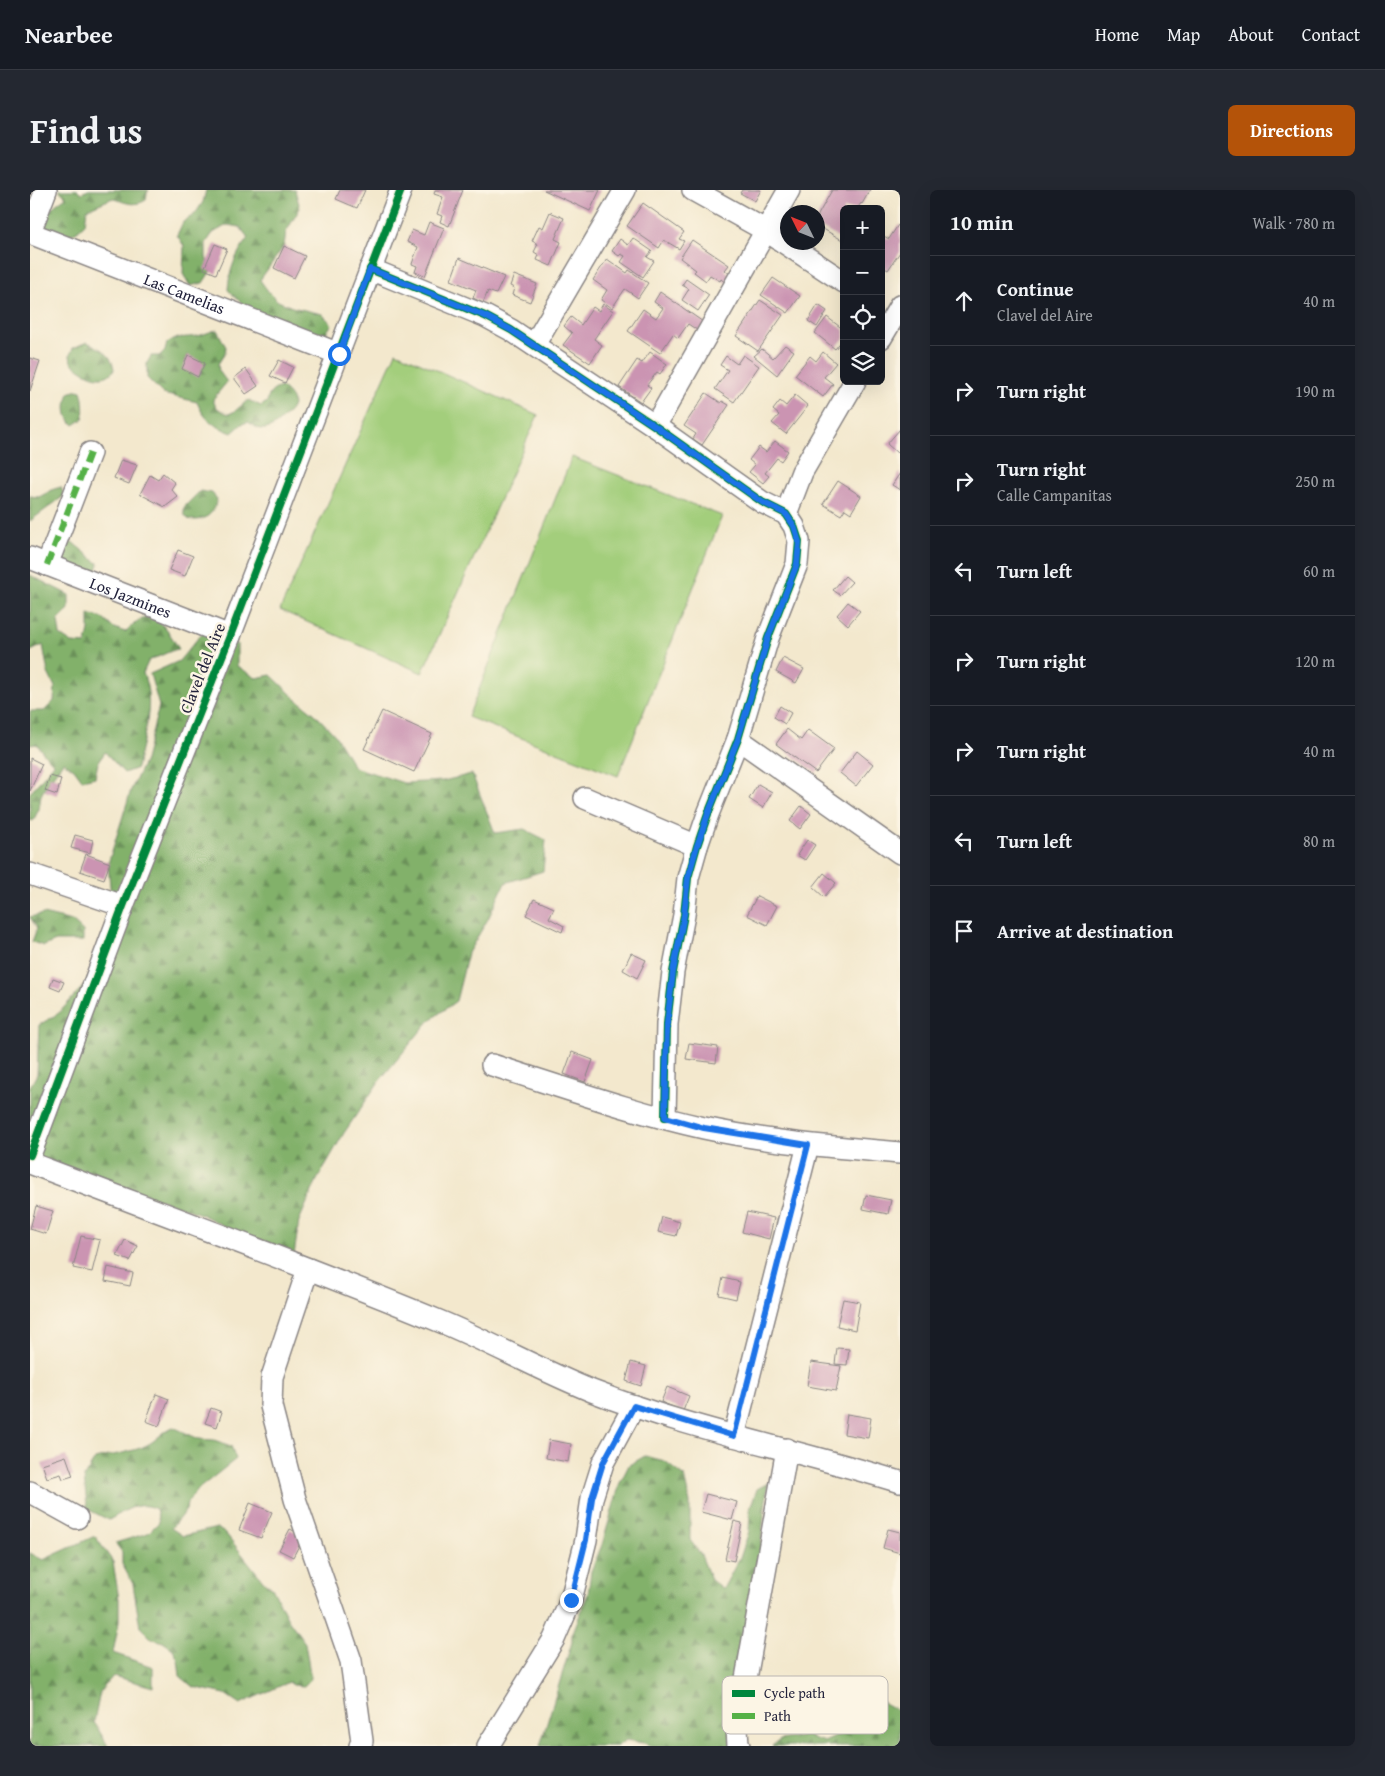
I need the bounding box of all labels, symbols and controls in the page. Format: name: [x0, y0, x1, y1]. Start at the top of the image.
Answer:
text: Nearbee: [25, 17, 113, 52]
text: Home: [1095, 21, 1139, 48]
text: Map: [1167, 21, 1200, 48]
text: About: [1228, 21, 1274, 48]
text: Contact: [1302, 21, 1360, 48]
text: Find us: [30, 105, 143, 156]
button: Directions: [1228, 105, 1355, 156]
north arrow: [780, 205, 825, 250]
map controls: [840, 205, 885, 385]
button: +: [840, 205, 885, 250]
text: 10 min: [950, 207, 1013, 238]
text: Walk · 780 m: [1252, 211, 1335, 235]
button: −: [840, 250, 885, 295]
street label: Las Camelias: [141, 267, 229, 320]
text: Continue: [997, 275, 1074, 303]
icon: ahead: [950, 287, 978, 315]
text: 40 m: [1303, 289, 1335, 313]
button: locate: [840, 295, 885, 340]
text: Clavel del Aire: [997, 303, 1093, 327]
button: layers: [840, 340, 885, 385]
route start: [328, 343, 351, 366]
icon: right: [950, 377, 978, 405]
text: Turn right: [997, 377, 1086, 405]
text: 190 m: [1295, 379, 1335, 403]
text: Turn right: [997, 455, 1086, 483]
icon: right: [950, 467, 978, 495]
text: 250 m: [1295, 469, 1335, 493]
text: Calle Campanitas: [997, 483, 1112, 507]
icon: left: [950, 557, 978, 585]
text: Turn left: [997, 557, 1072, 585]
text: 60 m: [1303, 559, 1335, 583]
street label: Los Jazmines: [86, 570, 175, 624]
street label: Clavel del Aire: [173, 619, 231, 717]
icon: right: [950, 647, 978, 675]
text: Turn right: [997, 647, 1086, 675]
text: 120 m: [1295, 649, 1335, 673]
icon: right: [950, 737, 978, 765]
text: Turn right: [997, 737, 1086, 765]
text: 40 m: [1303, 739, 1335, 763]
icon: left: [950, 827, 978, 855]
text: Turn left: [997, 827, 1072, 855]
text: 80 m: [1303, 829, 1335, 853]
icon: arrive: [950, 917, 978, 945]
text: Arrive at destination: [997, 917, 1173, 945]
route end: [560, 1589, 583, 1612]
legend: [722, 1676, 888, 1734]
text: Cycle path: [764, 1683, 825, 1703]
text: Path: [764, 1706, 791, 1726]

